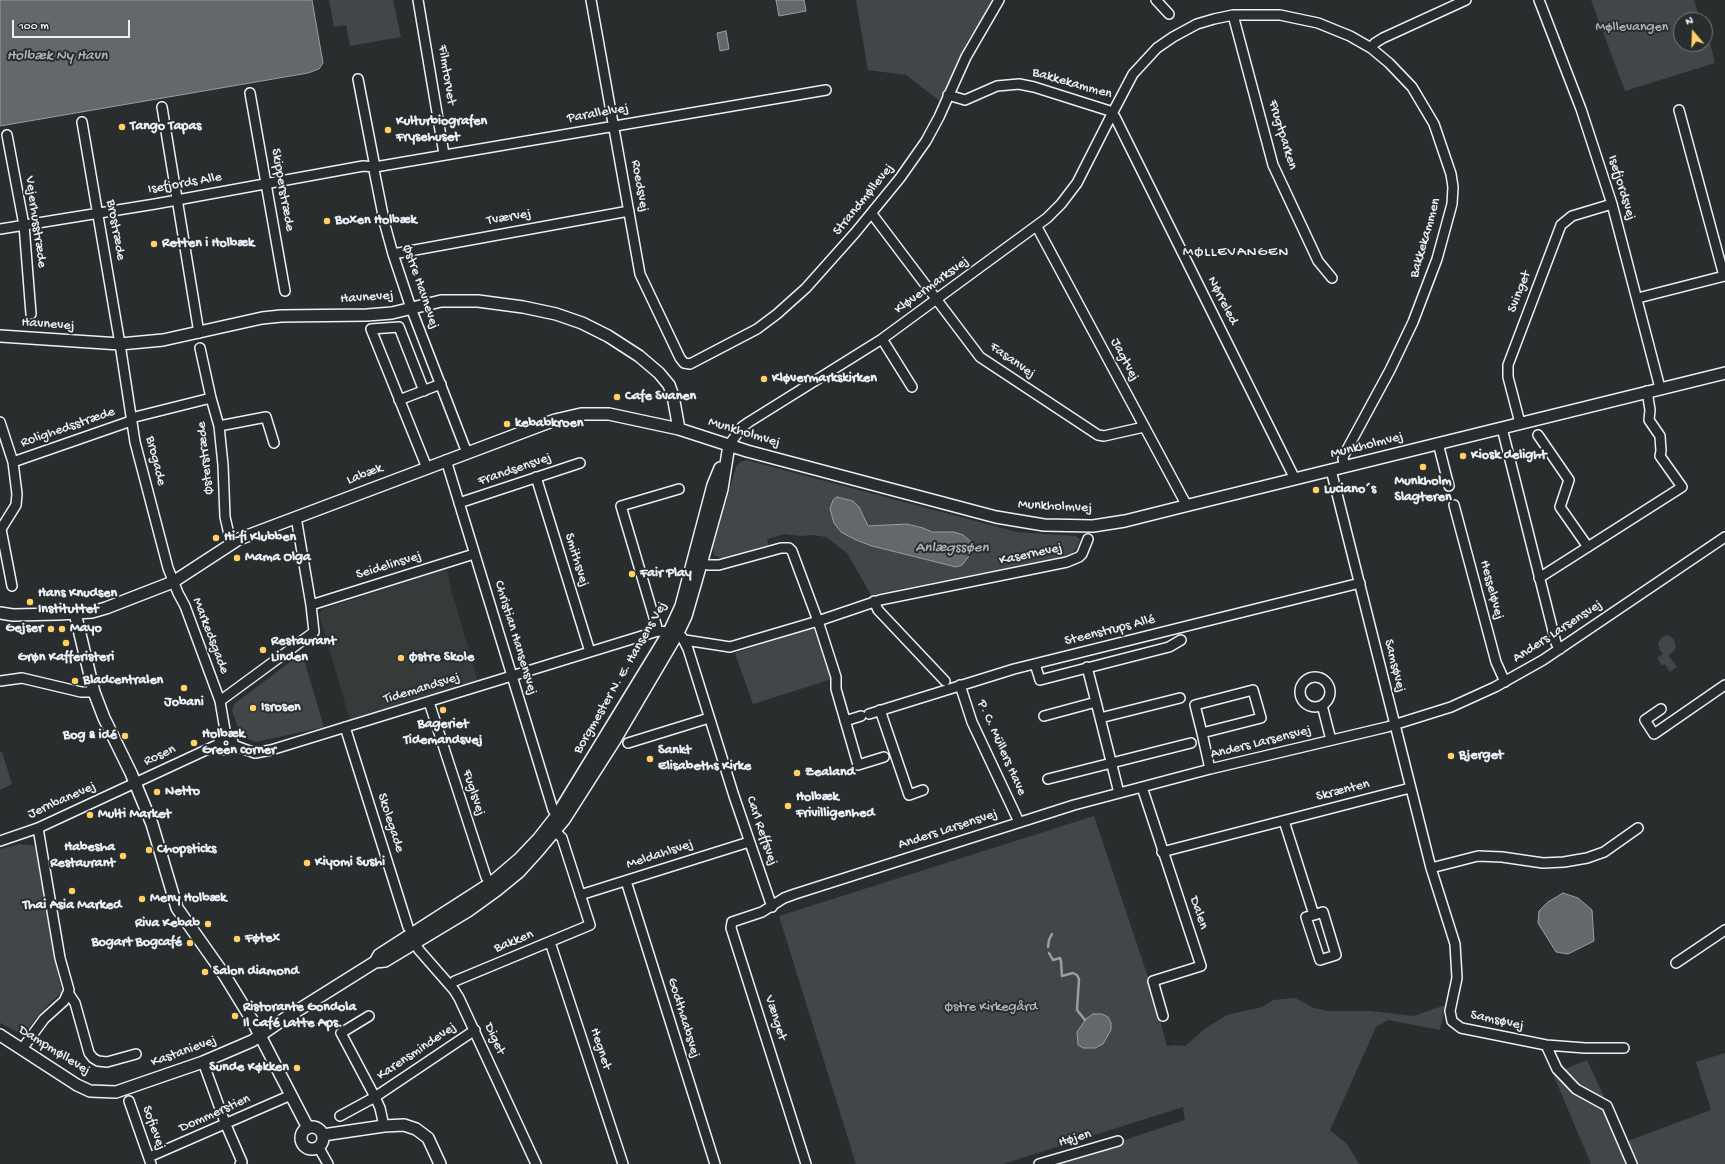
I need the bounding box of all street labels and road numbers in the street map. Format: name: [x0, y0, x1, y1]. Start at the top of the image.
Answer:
street label: Filmtorvet: [433, 44, 459, 106]
street label: Bakkekammen: [1030, 65, 1114, 103]
street label: Frugtparken: [1263, 98, 1301, 172]
street label: Parallelvej: [566, 100, 630, 128]
street label: Skipperstræde: [266, 147, 298, 233]
street label: Isefjordsvej: [1603, 153, 1639, 223]
street label: Roedsvej: [626, 159, 652, 213]
street label: Strandmøllevej: [830, 161, 898, 239]
street label: Isefjords Alle: [147, 169, 223, 199]
street label: Vejerhusstræde: [20, 175, 50, 269]
street label: Bakkekammen: [1407, 196, 1445, 280]
street label: Brostræde: [101, 198, 129, 262]
street label: Tværvej: [485, 206, 533, 230]
street label: Østre Havnevej: [398, 243, 442, 331]
street label: Kløvermarksvej: [891, 253, 973, 319]
street label: Svinget: [1504, 269, 1536, 315]
street label: Nørreled: [1203, 274, 1241, 328]
street label: Havnevej: [340, 288, 394, 308]
street label: Havnevej: [21, 315, 75, 335]
street label: Jagtvej: [1106, 336, 1142, 384]
street label: Fasanvej: [986, 339, 1038, 383]
street label: Rolighedsstræde: [19, 404, 117, 452]
street label: Munkholmvej: [706, 414, 782, 452]
street label: Østerstræde: [194, 421, 218, 495]
street label: Munkholmvej: [1329, 429, 1405, 463]
street label: Brogade: [141, 434, 169, 488]
street label: Frandsensvej: [476, 450, 554, 490]
street label: Labæk: [345, 460, 385, 490]
street label: Munkholmvej: [1017, 497, 1093, 517]
street label: Smithsvej: [560, 531, 592, 589]
street label: Kasernevej: [998, 540, 1064, 570]
street label: Seidelinsvej: [354, 548, 424, 584]
street label: Hesseløvej: [1475, 559, 1507, 621]
street label: Christian Hansensvej: [490, 579, 540, 697]
street label: Markedsgade: [188, 595, 232, 677]
street label: Anders Larsensvej: [1510, 597, 1606, 667]
street label: Borgmester N. E. Hansens Vej: [570, 599, 672, 757]
street label: Steenstrups Allé: [1063, 612, 1157, 650]
street label: Samsøvej: [1379, 638, 1409, 694]
street label: Tidemandsvej: [382, 669, 462, 709]
street label: P. C. Müllers Have: [972, 698, 1030, 798]
street label: Anders Larsensvej: [1209, 722, 1313, 764]
street label: Rosen: [141, 741, 179, 771]
street label: Fuglsvej: [458, 768, 488, 818]
street label: Skrænten: [1314, 776, 1372, 806]
street label: Jernbanevej: [25, 779, 99, 823]
street label: Skolegade: [373, 791, 407, 855]
street label: Carl Reffsvej: [741, 794, 781, 868]
street label: Anders Larsensvej: [896, 806, 1000, 854]
street label: Meldahlsvej: [624, 836, 696, 874]
street label: Dalen: [1185, 894, 1211, 932]
street label: Bakken: [492, 926, 536, 958]
street label: Godthaabsvej: [663, 976, 703, 1060]
street label: Vænget: [760, 993, 790, 1043]
street label: Samsøvej: [1469, 1007, 1525, 1035]
street label: Karensmindevej: [374, 1019, 460, 1085]
street label: Diget: [479, 1020, 509, 1058]
street label: Dampmøllevej: [15, 1022, 93, 1080]
street label: Hegnet: [585, 1026, 615, 1072]
street label: Kastanievej: [149, 1032, 219, 1072]
street label: Dommerstien: [177, 1091, 253, 1137]
street label: Sofievej: [137, 1104, 169, 1152]
street label: Højen: [1057, 1126, 1093, 1152]

